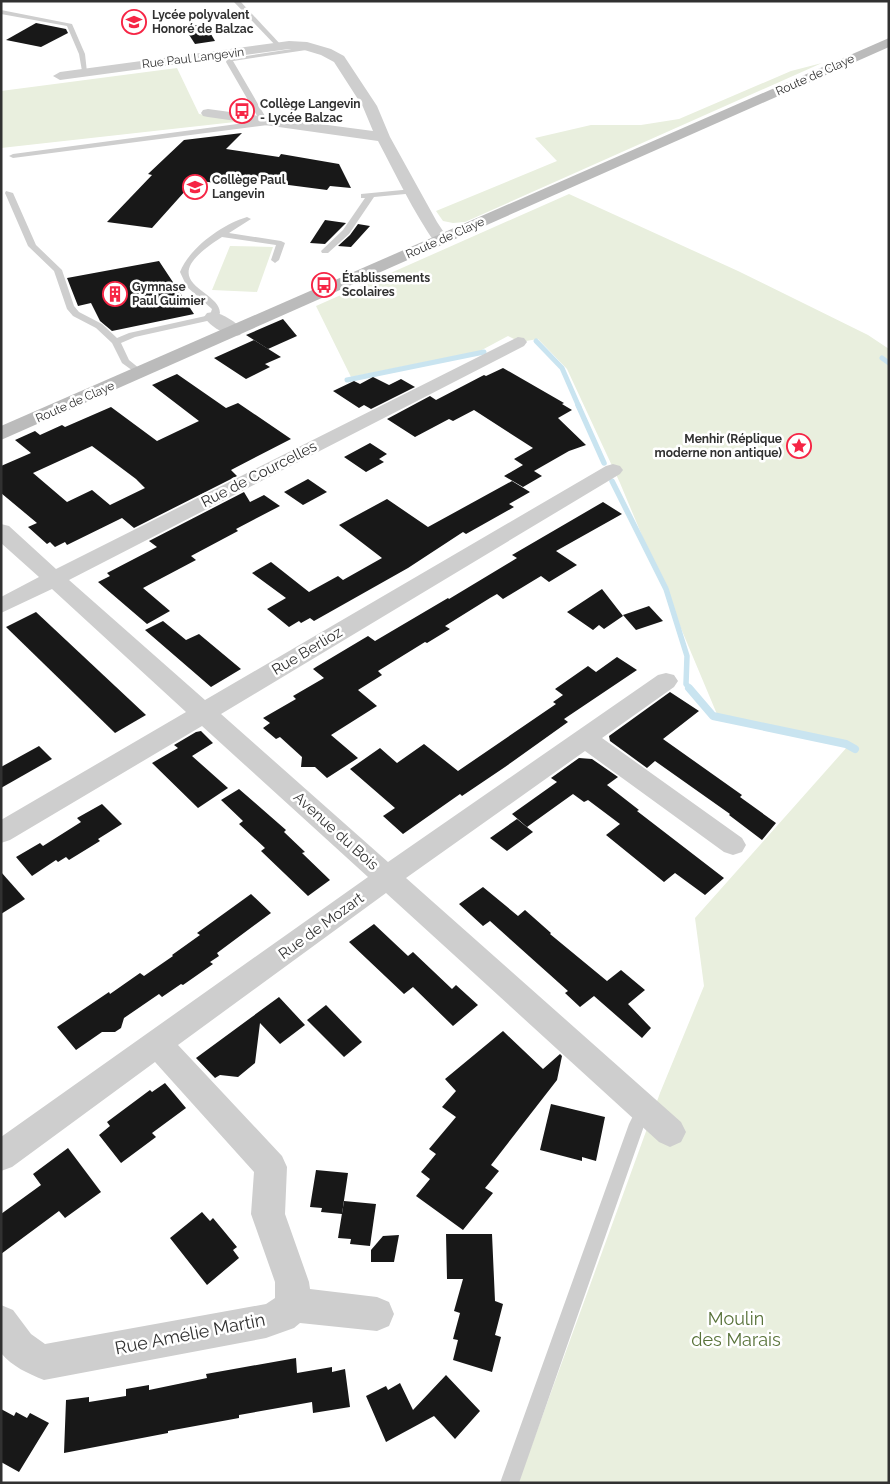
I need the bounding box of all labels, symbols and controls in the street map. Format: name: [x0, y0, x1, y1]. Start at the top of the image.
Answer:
place label: Lycée polyvalent Honoré de Balzac: [152, 8, 254, 36]
school or university icon: Lycée polyvalent Honoré de Balzac: [121, 9, 147, 35]
street label: Rue Paul Langevin: [141, 45, 245, 71]
street label: Route de Claye: [773, 51, 857, 99]
place label: Collège Langevin - Lycée Balzac: [260, 97, 361, 125]
bus stop icon: Collège Langevin - Lycée Balzac: [229, 98, 255, 124]
place label: Collège Paul Langevin: [212, 173, 286, 201]
school or university icon: Collège Paul Langevin: [182, 174, 208, 200]
street label: Route de Claye: [403, 214, 487, 262]
place label: Établissements Scolaires: [342, 270, 430, 299]
bus stop icon: Établissements Scolaires: [311, 272, 337, 298]
place label: Gymnase Paul Guimier: [132, 280, 206, 308]
building icon: Gymnase Paul Guimier: [102, 281, 128, 307]
street label: Route de Claye: [33, 378, 117, 426]
place label: Menhir (Réplique moderne non antique): [655, 432, 782, 460]
place icon: Menhir (Réplique moderne non antique): [786, 433, 812, 459]
street label: Rue de Courcelles: [198, 437, 320, 511]
street label: Rue Berlioz: [269, 623, 345, 679]
street label: Avenue du Bois: [290, 788, 382, 874]
street label: Rue de Mozart: [275, 889, 367, 963]
park label: Moulin des Marais: [691, 1308, 781, 1350]
street label: Rue Amélie Martin: [113, 1309, 267, 1358]

